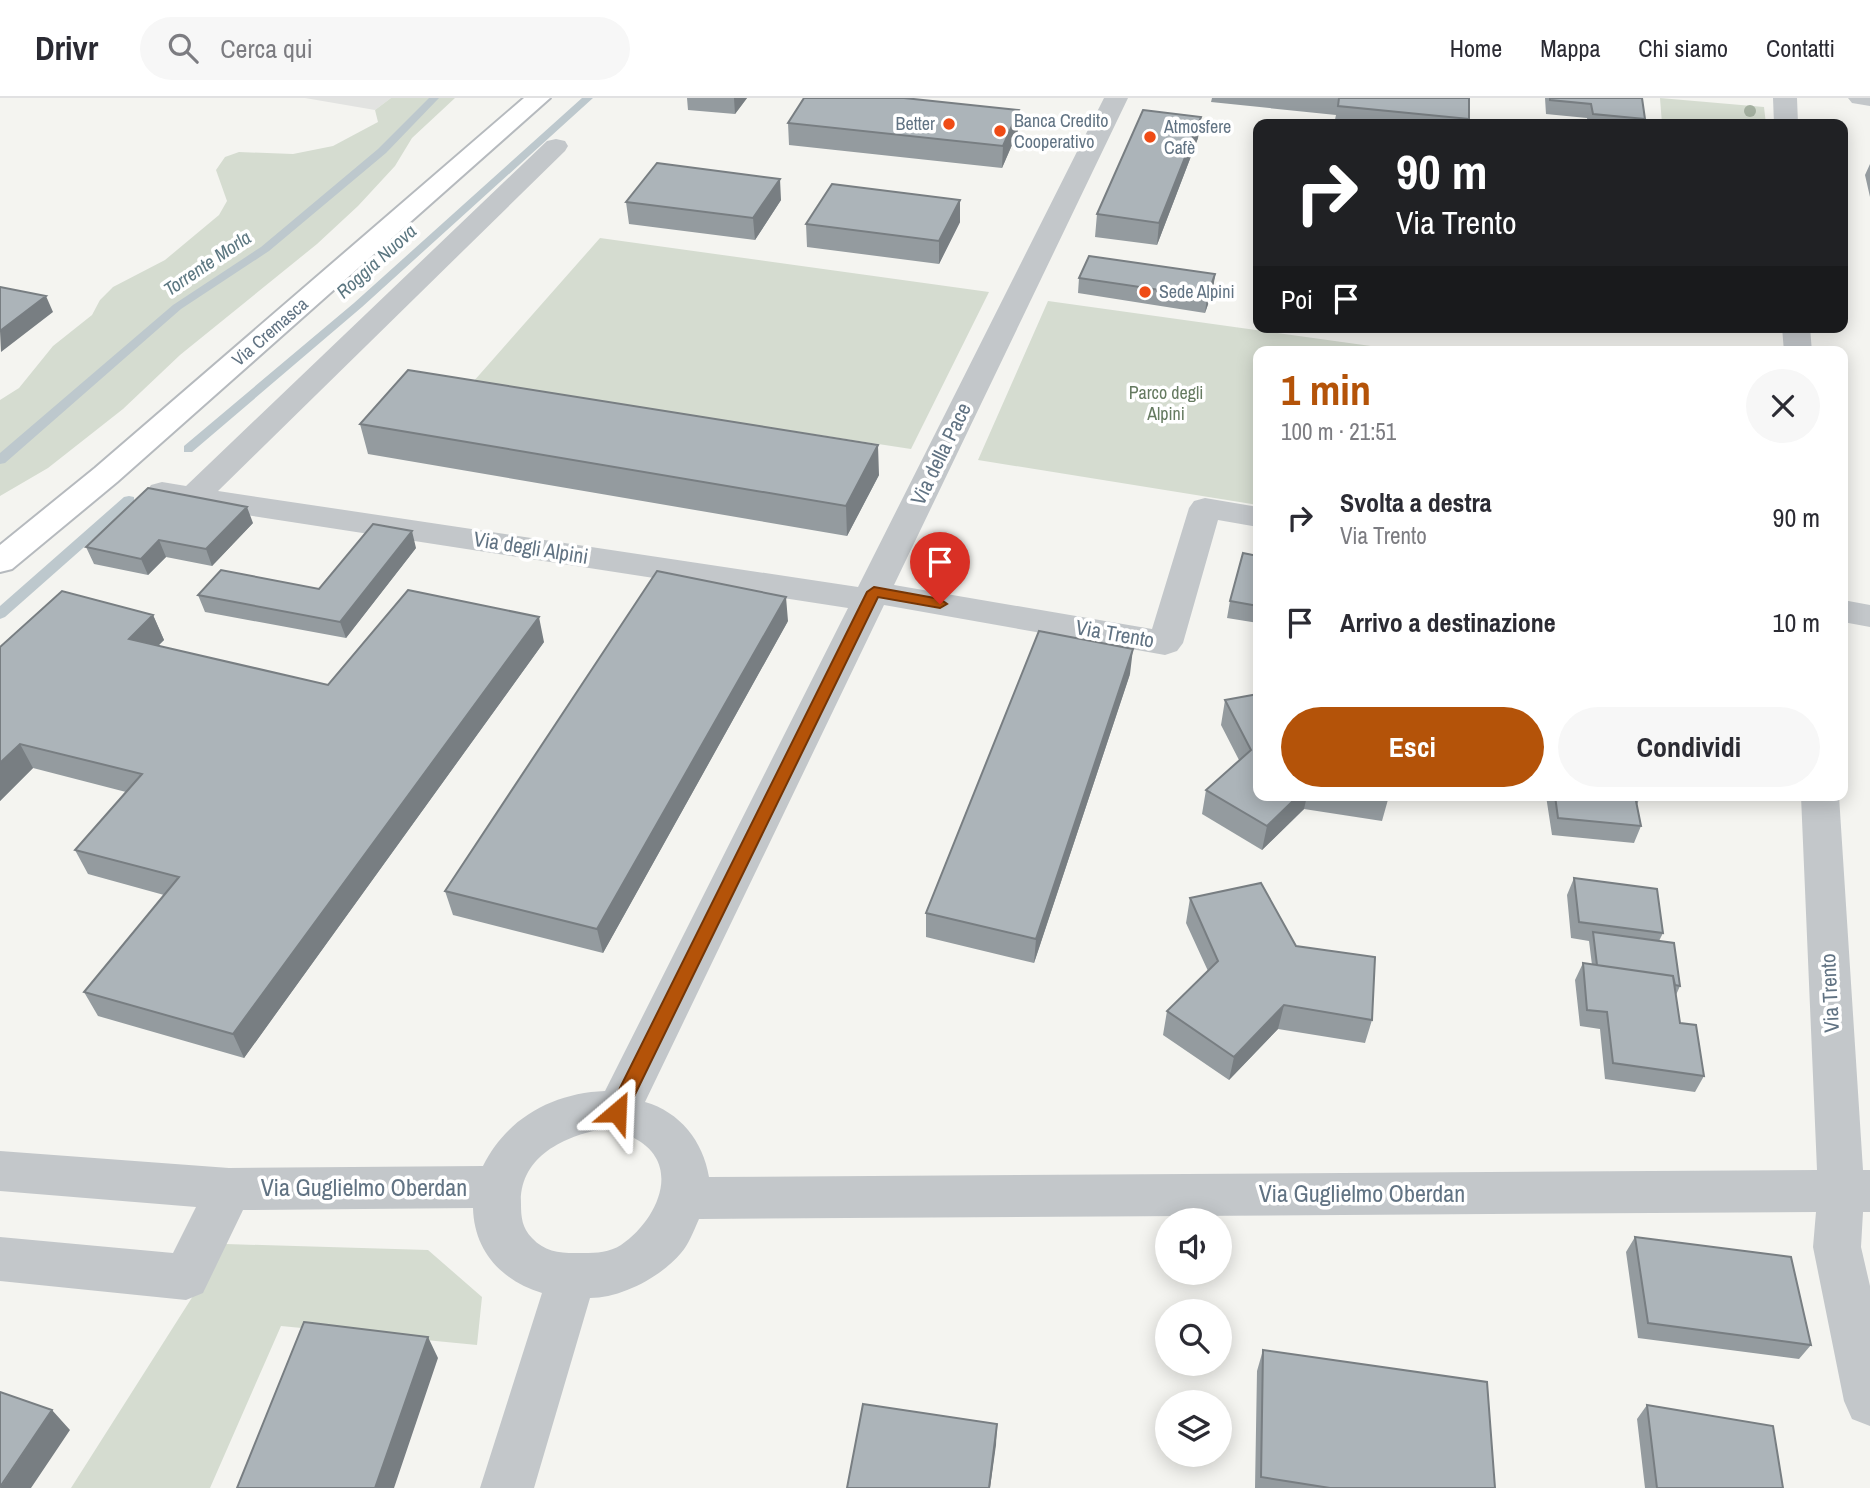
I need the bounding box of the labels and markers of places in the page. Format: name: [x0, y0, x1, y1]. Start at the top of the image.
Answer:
place label: Banca Credito Cooperativo: [1014, 108, 1108, 154]
place label: Better: [896, 111, 935, 136]
place label: Atmosfere Cafè: [1163, 114, 1231, 160]
marker: Better: [941, 116, 957, 132]
marker: Banca Credito Cooperativo: [992, 123, 1008, 139]
marker: Atmosfere Cafè: [1142, 129, 1158, 145]
place label: Sede Alpini: [1159, 279, 1235, 304]
marker: Sede Alpini: [1137, 284, 1153, 300]
pin: [910, 532, 970, 604]

